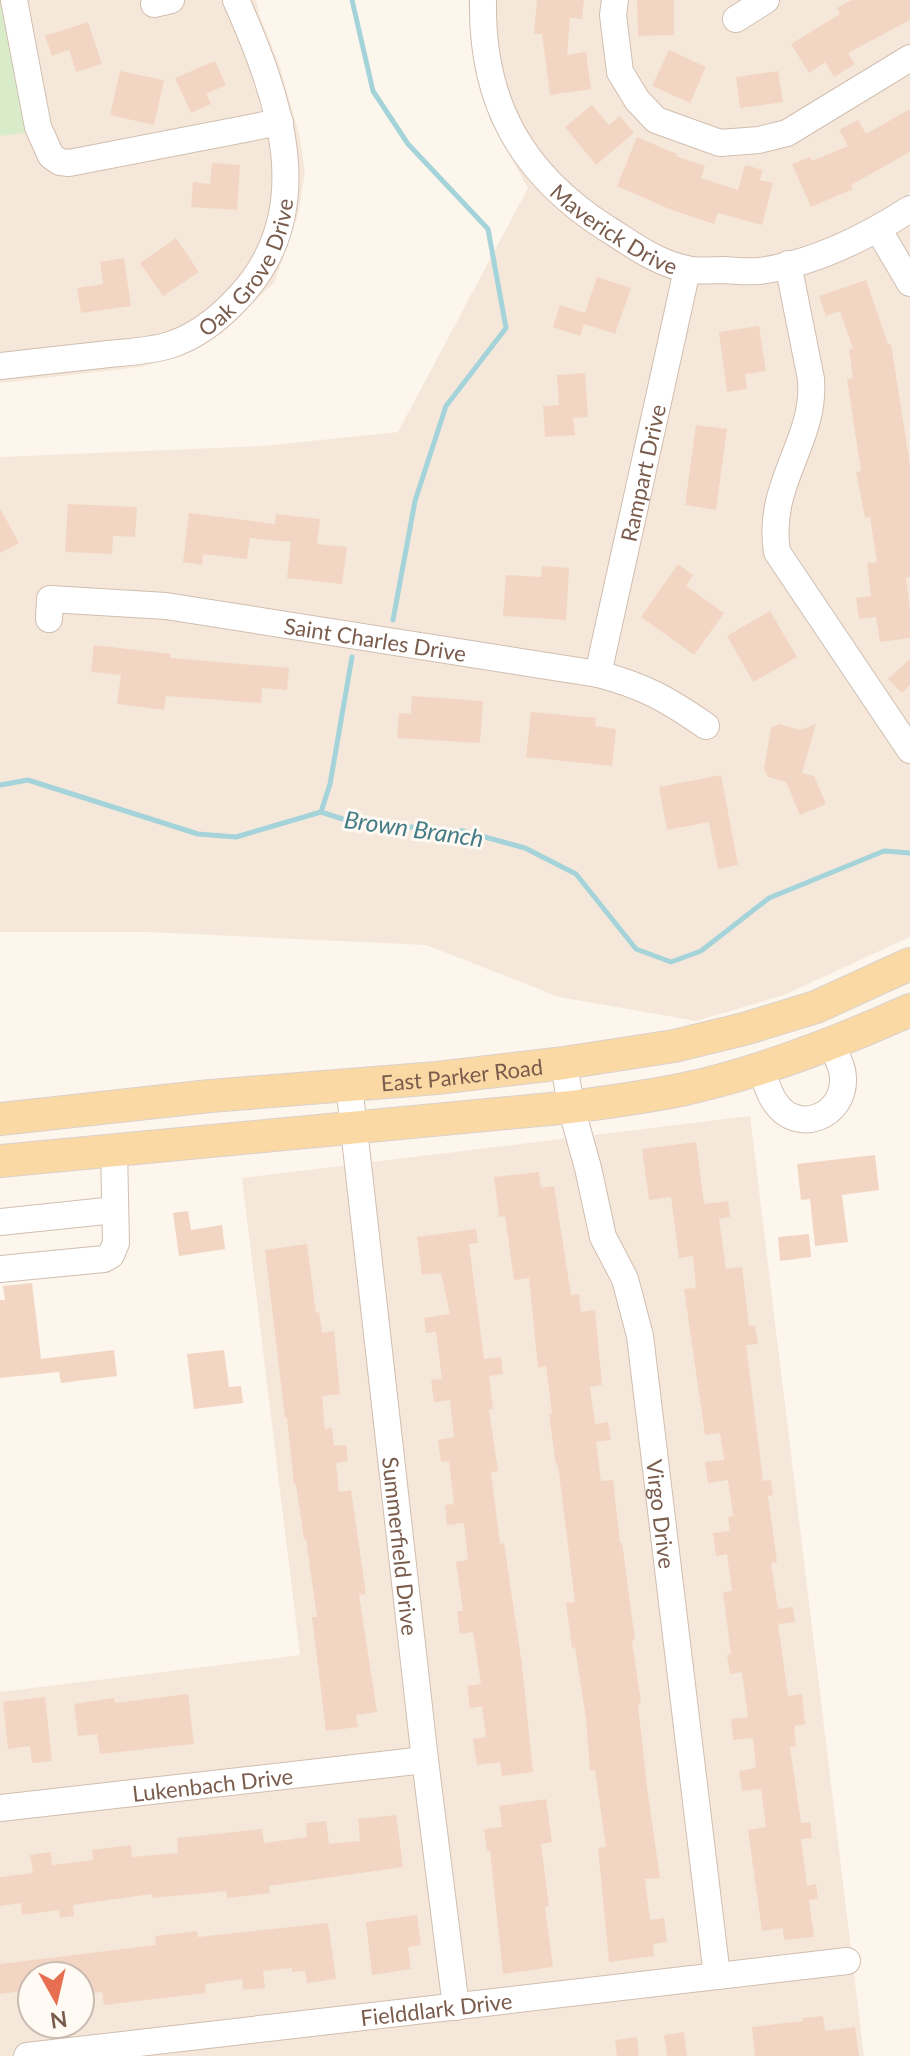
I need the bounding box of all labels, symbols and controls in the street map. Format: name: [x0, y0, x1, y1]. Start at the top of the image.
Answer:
street label: Maverick Drive: [545, 178, 681, 279]
street label: Oak Grove Drive: [193, 197, 298, 341]
street label: Rampart Drive: [614, 402, 671, 544]
street label: Saint Charles Drive: [282, 611, 468, 667]
water label: Brown Branch: [343, 804, 485, 852]
street label: East Parker Road: [380, 1052, 544, 1096]
street label: Summerfield Drive: [377, 1455, 424, 1637]
street label: Virgo Drive: [641, 1458, 681, 1570]
street label: Lukenbach Drive: [131, 1762, 294, 1806]
north arrow: [16, 1960, 96, 2040]
street label: Fielddlark Drive: [359, 1986, 514, 2031]
text: N: [49, 2006, 69, 2035]

